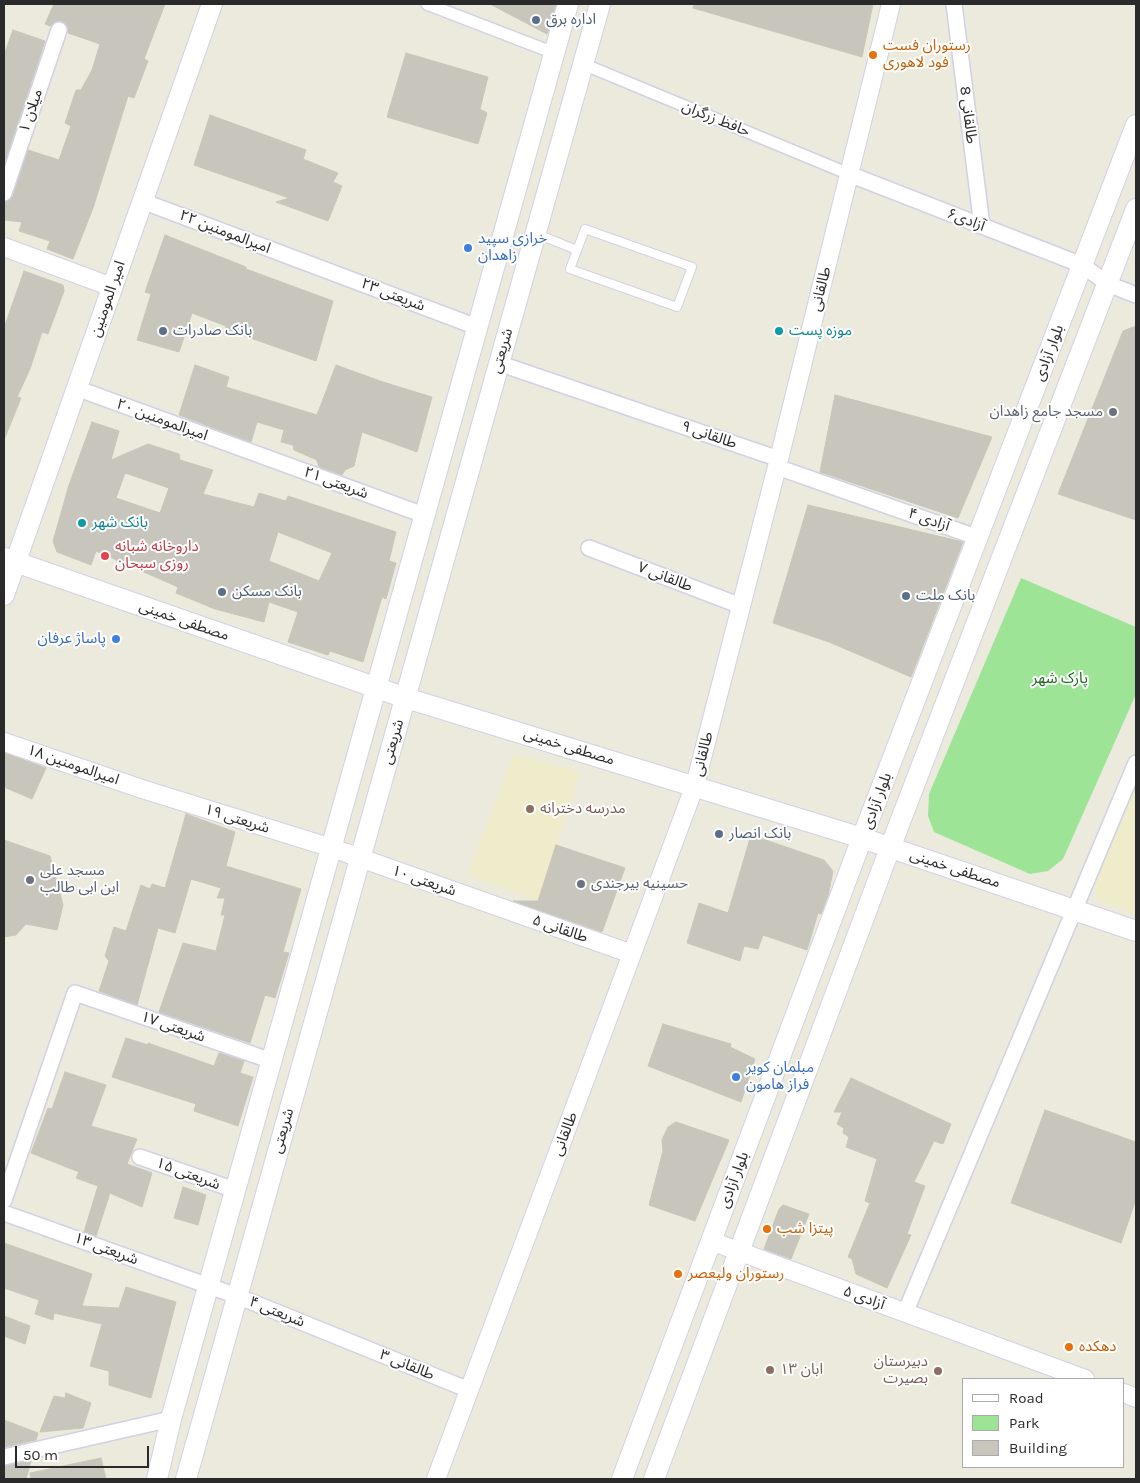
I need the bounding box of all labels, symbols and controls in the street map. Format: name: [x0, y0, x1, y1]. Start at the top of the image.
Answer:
place label: اداره برق: [546, 11, 596, 29]
marker: اداره برق: [530, 14, 542, 26]
place label: رستوران فست فود لاهوری: [883, 37, 971, 72]
marker: رستوران فست فود لاهوری: [867, 49, 879, 61]
street label: طالقانی 8: [956, 85, 980, 145]
street label: میلان ۱: [15, 87, 47, 135]
street label: حافظ زرگران: [679, 97, 753, 141]
street label: آزادی۶: [944, 205, 988, 235]
street label: امیرالمومنین ۲۲: [177, 206, 273, 258]
place label: خرازی سپید زاهدان: [478, 230, 547, 265]
marker: خرازی سپید زاهدان: [462, 242, 474, 254]
street label: امیر المومنین: [87, 259, 129, 339]
street label: طالقانی: [807, 265, 835, 313]
street label: شریعتی ۲۳: [359, 275, 427, 315]
place label: بانک صادرات: [173, 322, 252, 340]
place label: موزه پست: [789, 322, 852, 340]
street label: بلوار آزادی: [1030, 322, 1068, 384]
marker: بانک صادرات: [157, 325, 169, 337]
marker: موزه پست: [773, 325, 785, 337]
street label: شریعتی: [487, 326, 517, 376]
street label: امیرالمومنین ۲۰: [114, 395, 210, 445]
place label: مسجد جامع زاهدان: [990, 403, 1103, 421]
marker: مسجد جامع زاهدان: [1107, 406, 1119, 418]
street label: طالقانی ۹: [679, 417, 739, 453]
street label: شریعتی ۲۱: [301, 463, 371, 503]
street label: آزادی ۴: [906, 505, 952, 535]
place label: بانک شهر: [92, 514, 148, 532]
marker: بانک شهر: [76, 517, 88, 529]
place label: داروخانه شبانه روزی سبحان: [115, 538, 199, 573]
marker: داروخانه شبانه روزی سبحان: [99, 550, 111, 562]
street label: طالقانی ۷: [635, 558, 695, 596]
place label: بانک مسکن: [232, 583, 302, 601]
marker: بانک مسکن: [216, 586, 228, 598]
place label: بانک ملت: [916, 587, 975, 605]
marker: بانک ملت: [900, 590, 912, 602]
street label: مصطفی خمینی: [137, 597, 231, 645]
place label: پاساژ عرفان: [38, 630, 106, 648]
marker: پاساژ عرفان: [110, 633, 122, 645]
park label: پارک شهر: [1032, 670, 1088, 688]
street label: شریعتی: [378, 717, 408, 767]
street label: مصطفی خمینی: [521, 725, 617, 769]
street label: طالقانی: [689, 730, 717, 778]
street label: امیرالمومنین ۱۸: [25, 741, 121, 789]
street label: بلوار آزادی: [858, 770, 896, 832]
place label: مدرسه دخترانه: [540, 800, 626, 818]
street label: شریعتی ۱۹: [202, 801, 272, 837]
marker: مدرسه دخترانه: [524, 803, 536, 815]
place label: بانک انصار: [729, 825, 791, 843]
marker: بانک انصار: [713, 828, 725, 840]
street label: مصطفی خمینی: [907, 846, 1003, 892]
place label: مسجد علی ابن ابی طالب: [40, 862, 119, 897]
street label: شریعتی ۱۰: [389, 862, 459, 900]
marker: مسجد علی ابن ابی طالب: [24, 874, 36, 886]
place label: حسینیه بیرجندی: [591, 875, 688, 893]
marker: حسینیه بیرجندی: [575, 878, 587, 890]
street label: طالقانی ۵: [530, 911, 590, 947]
street label: شریعتی ۱۷: [138, 1008, 208, 1046]
place label: مبلمان کویر فراز هامون: [746, 1059, 814, 1094]
marker: مبلمان کویر فراز هامون: [730, 1071, 742, 1083]
street label: شریعتی: [268, 1106, 298, 1156]
street label: طالقانی: [548, 1110, 582, 1158]
street label: بلوار آزادی: [715, 1149, 753, 1211]
street label: شریعتی ۱۵: [153, 1154, 223, 1194]
place label: پیتزا شب: [777, 1220, 834, 1238]
marker: پیتزا شب: [761, 1223, 773, 1235]
street label: شریعتی ۱۳: [71, 1229, 141, 1269]
place label: رستوران ولیعصر: [688, 1265, 784, 1283]
marker: رستوران ولیعصر: [672, 1268, 684, 1280]
street label: آزادی ۵: [841, 1282, 887, 1314]
street label: شریعتی ۴: [247, 1293, 307, 1331]
place label: دهکده: [1079, 1338, 1116, 1356]
marker: دهکده: [1063, 1341, 1075, 1353]
street label: طالقانی ۳: [377, 1346, 437, 1384]
place label: دبیرستان بصیرت: [874, 1353, 928, 1388]
place label: ۱۳ ابان: [780, 1361, 823, 1379]
marker: ۱۳ ابان: [764, 1364, 776, 1376]
marker: دبیرستان بصیرت: [932, 1365, 944, 1377]
legend: [962, 1378, 1125, 1468]
text: Road: [1009, 1389, 1044, 1407]
text: Park: [1009, 1414, 1039, 1432]
scale bar: [18, 1436, 151, 1468]
text: Building: [1009, 1439, 1067, 1457]
text: 50 m: [23, 1446, 58, 1464]

